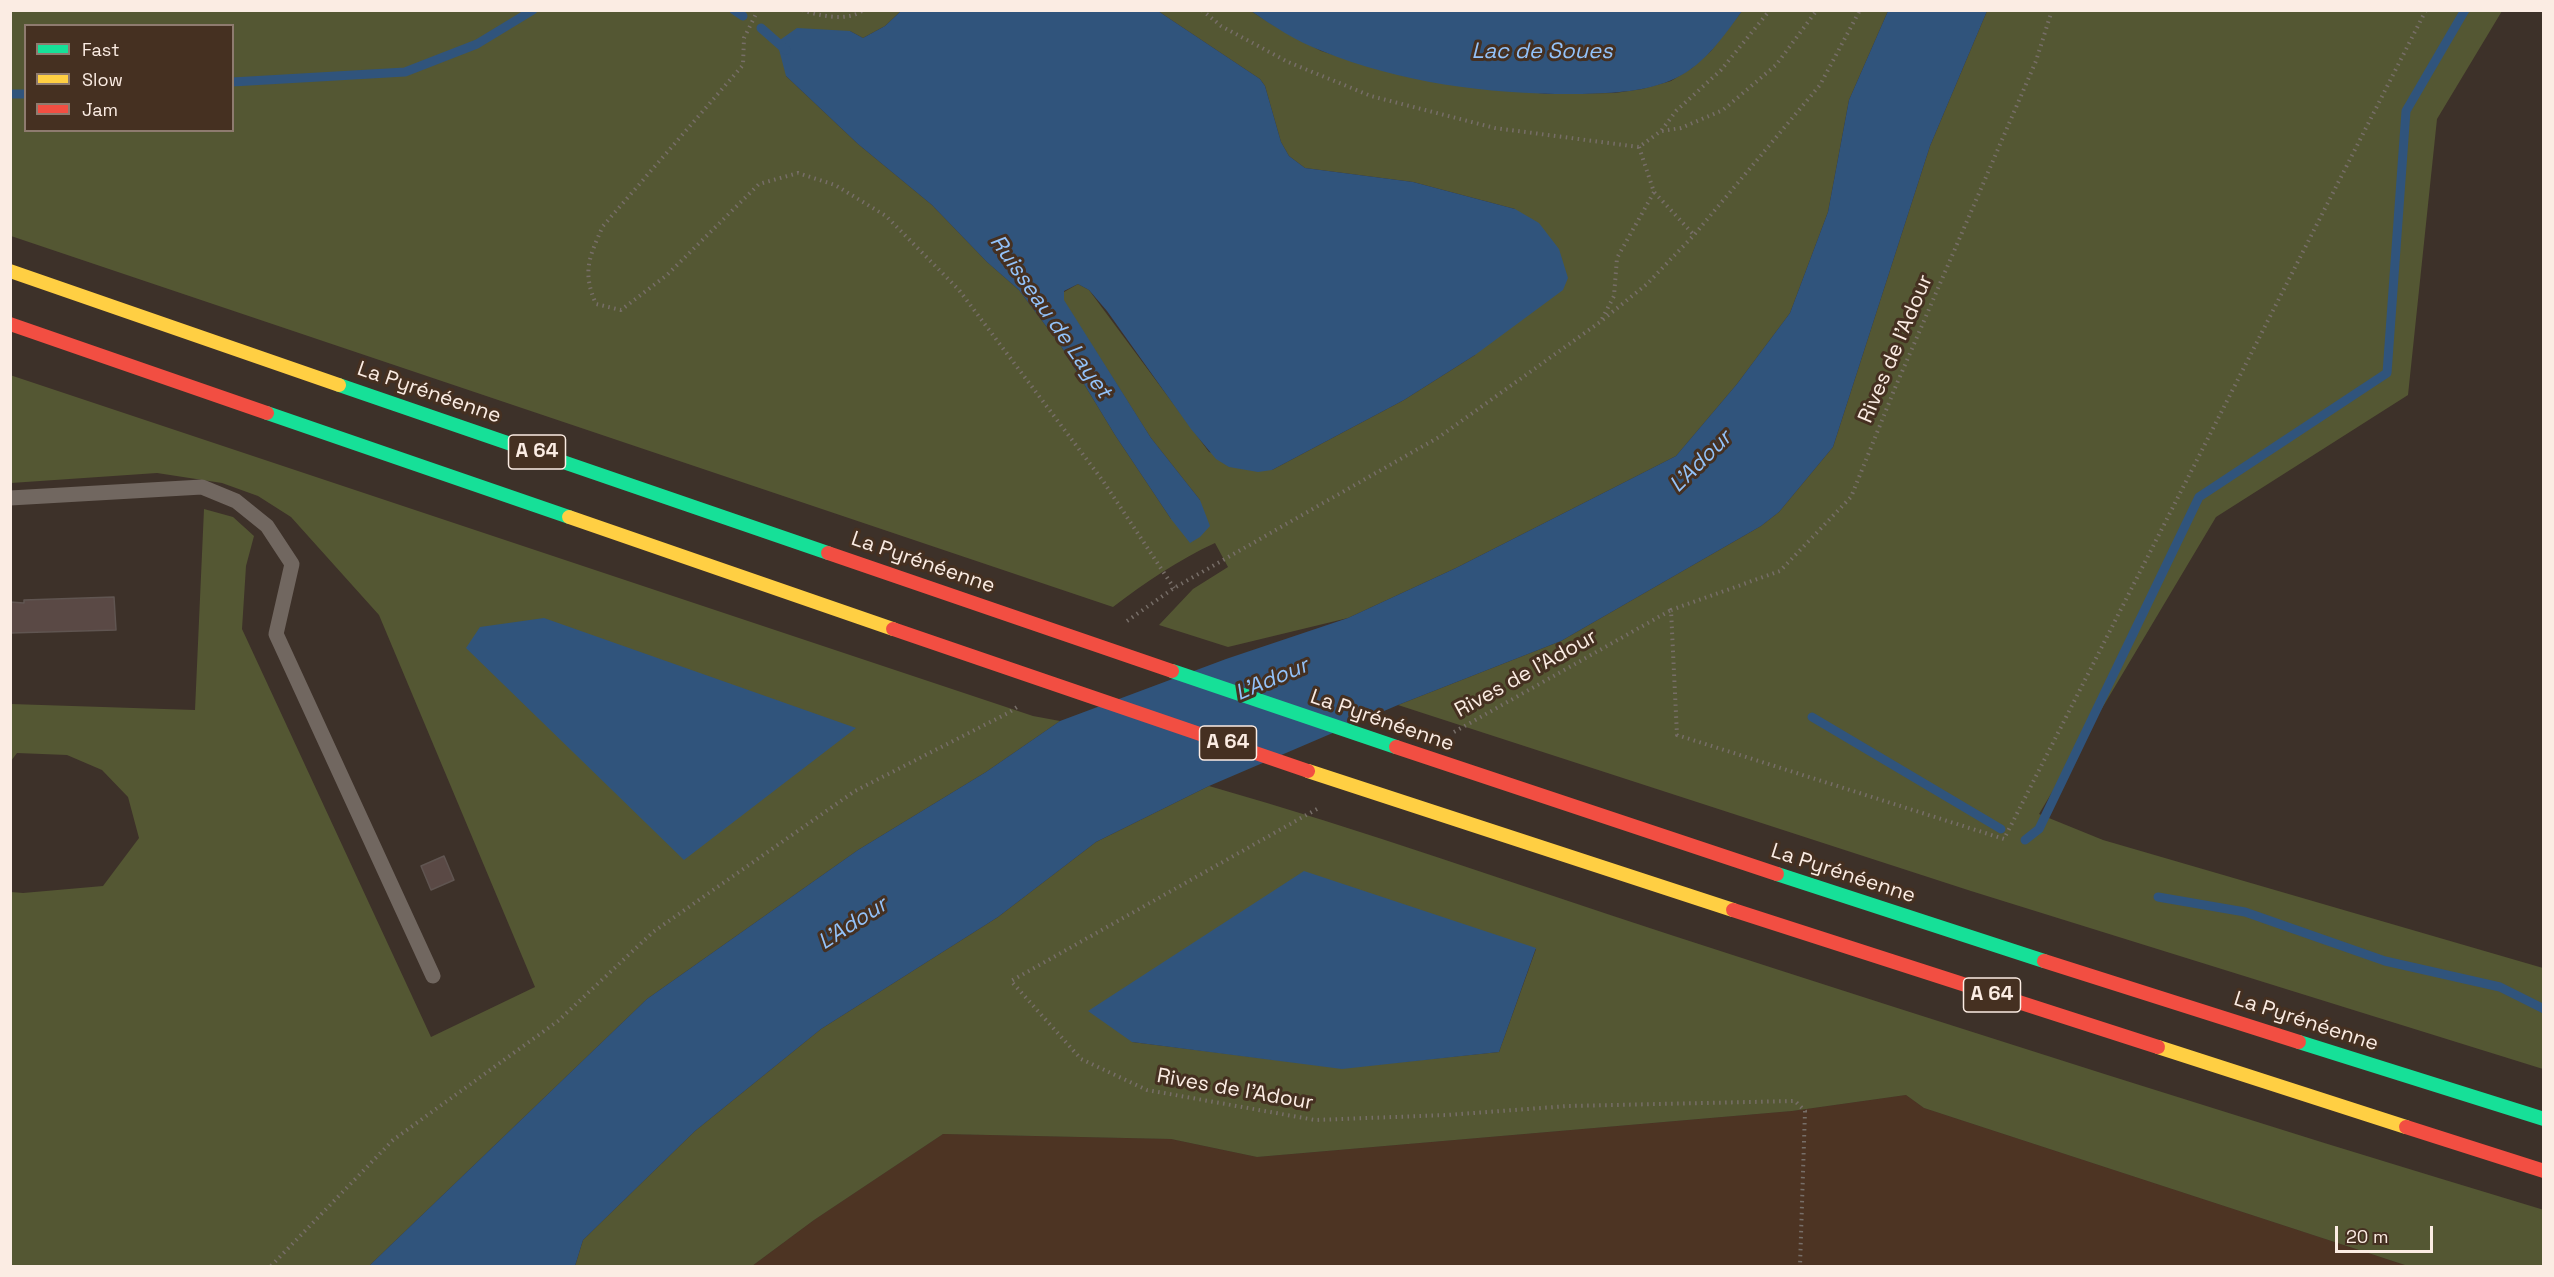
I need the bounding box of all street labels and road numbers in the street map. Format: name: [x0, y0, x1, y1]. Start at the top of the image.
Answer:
street label: Rives de l'Adour: [1853, 271, 1939, 427]
street label: La Pyrénéenne: [354, 357, 504, 429]
road number: A 64: [508, 435, 566, 469]
street label: La Pyrénéenne: [848, 527, 998, 599]
street label: Rives de l'Adour: [1451, 625, 1601, 723]
street label: La Pyrénéenne: [1307, 685, 1457, 757]
road number: A 64: [1200, 726, 1256, 760]
street label: La Pyrénéenne: [1768, 839, 1918, 909]
road number: A 64: [1964, 978, 2020, 1012]
street label: La Pyrénéenne: [2231, 987, 2381, 1057]
street label: Rives de l'Adour: [1155, 1064, 1315, 1116]

